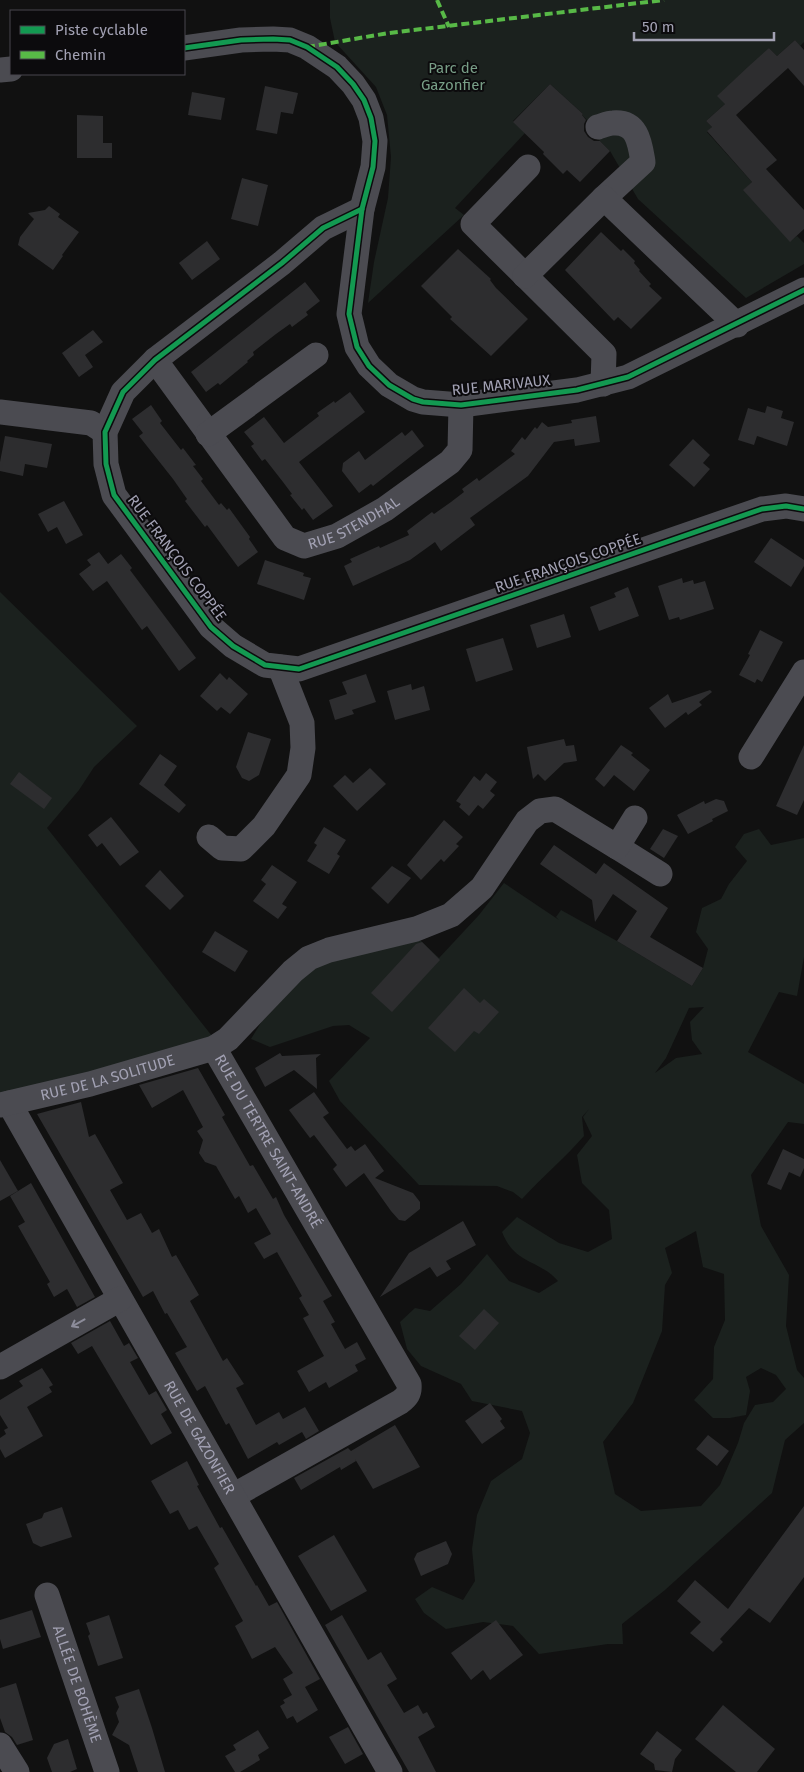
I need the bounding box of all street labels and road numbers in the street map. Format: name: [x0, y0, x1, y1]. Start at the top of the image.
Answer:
street label: RUE MARIVAUX: [451, 371, 552, 399]
street label: RUE FRANÇOIS COPPÉE: [124, 491, 230, 625]
street label: RUE STENDHAL: [306, 492, 404, 553]
street label: RUE FRANÇOIS COPPÉE: [493, 530, 643, 596]
street label: RUE DE LA SOLITUDE: [39, 1051, 177, 1104]
street label: RUE DU TERTRE SAINT-ANDRÉ: [211, 1051, 326, 1232]
street label: RUE DE GAZONFIER: [160, 1378, 239, 1498]
street label: ALLÉE DE BOHÈME: [49, 1623, 105, 1745]

